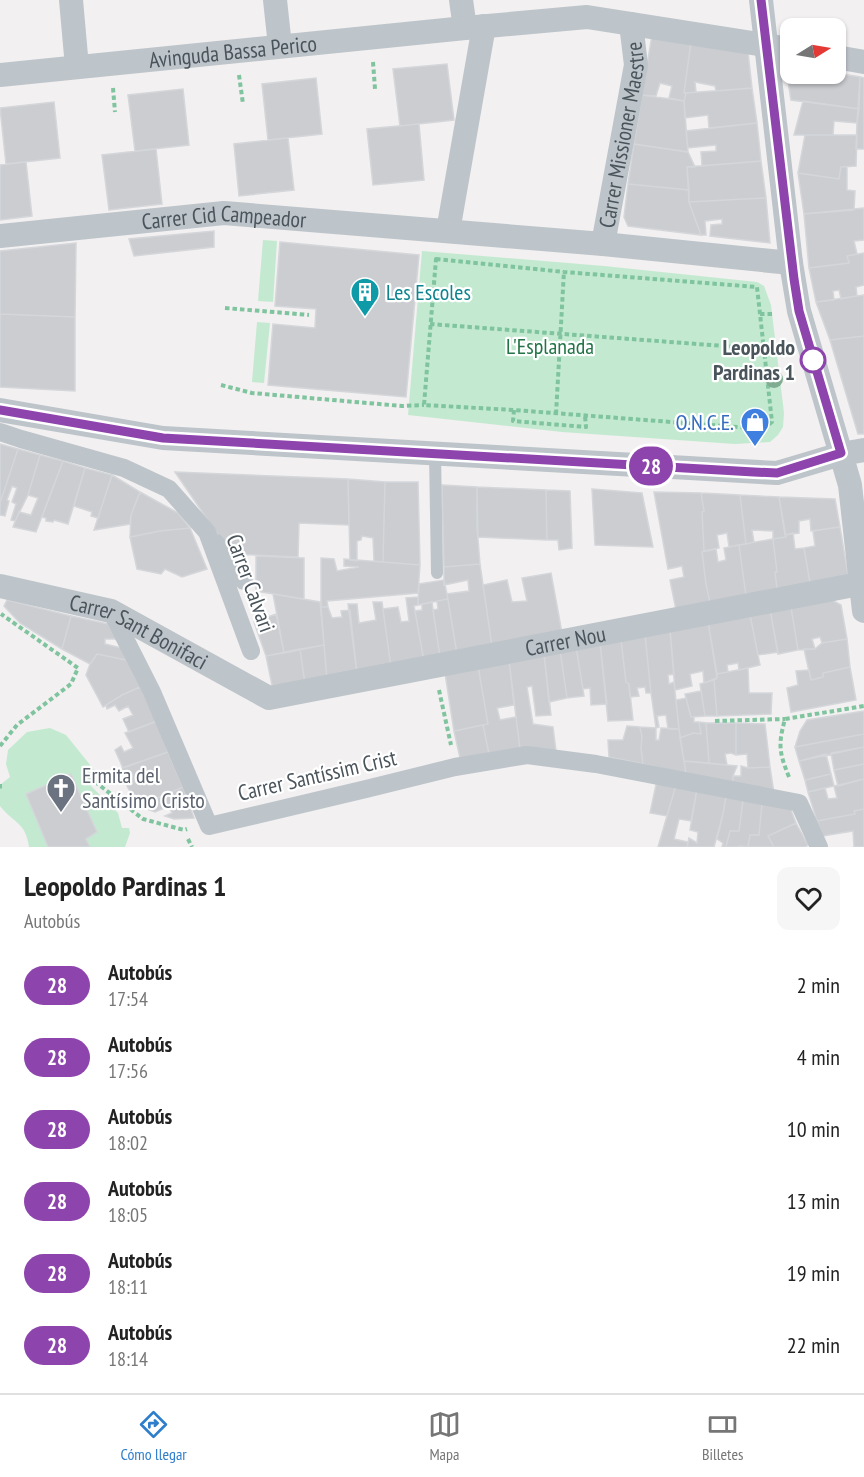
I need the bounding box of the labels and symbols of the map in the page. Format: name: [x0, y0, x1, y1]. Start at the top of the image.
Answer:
north arrow: [780, 18, 846, 84]
street label: Avinguda Bassa Perico: [148, 29, 318, 74]
street label: Carrer Missioner Maestre: [592, 40, 650, 230]
street label: Carrer Cid Campeador: [140, 199, 307, 235]
building icon: Les Escoles: [349, 276, 381, 318]
place label: Les Escoles: [386, 278, 471, 306]
park label: L'Esplanada: [506, 332, 594, 360]
place label: Leopoldo Pardinas 1: [713, 333, 795, 386]
marker: Leopoldo Pardinas 1: [800, 347, 826, 373]
shop icon: O.N.C.E.: [739, 406, 771, 448]
place label: O.N.C.E.: [675, 408, 734, 436]
line badge: 28: [624, 446, 678, 486]
street label: Carrer Calvari: [220, 530, 282, 636]
street label: Carrer Sant Bonifaci: [67, 588, 213, 676]
street label: Carrer Nou: [523, 619, 608, 662]
street label: Carrer Santíssim Crist: [235, 743, 399, 807]
place label: Ermita del Santísimo Cristo: [82, 761, 205, 814]
church icon: Ermita del Santísimo Cristo: [45, 772, 77, 814]

